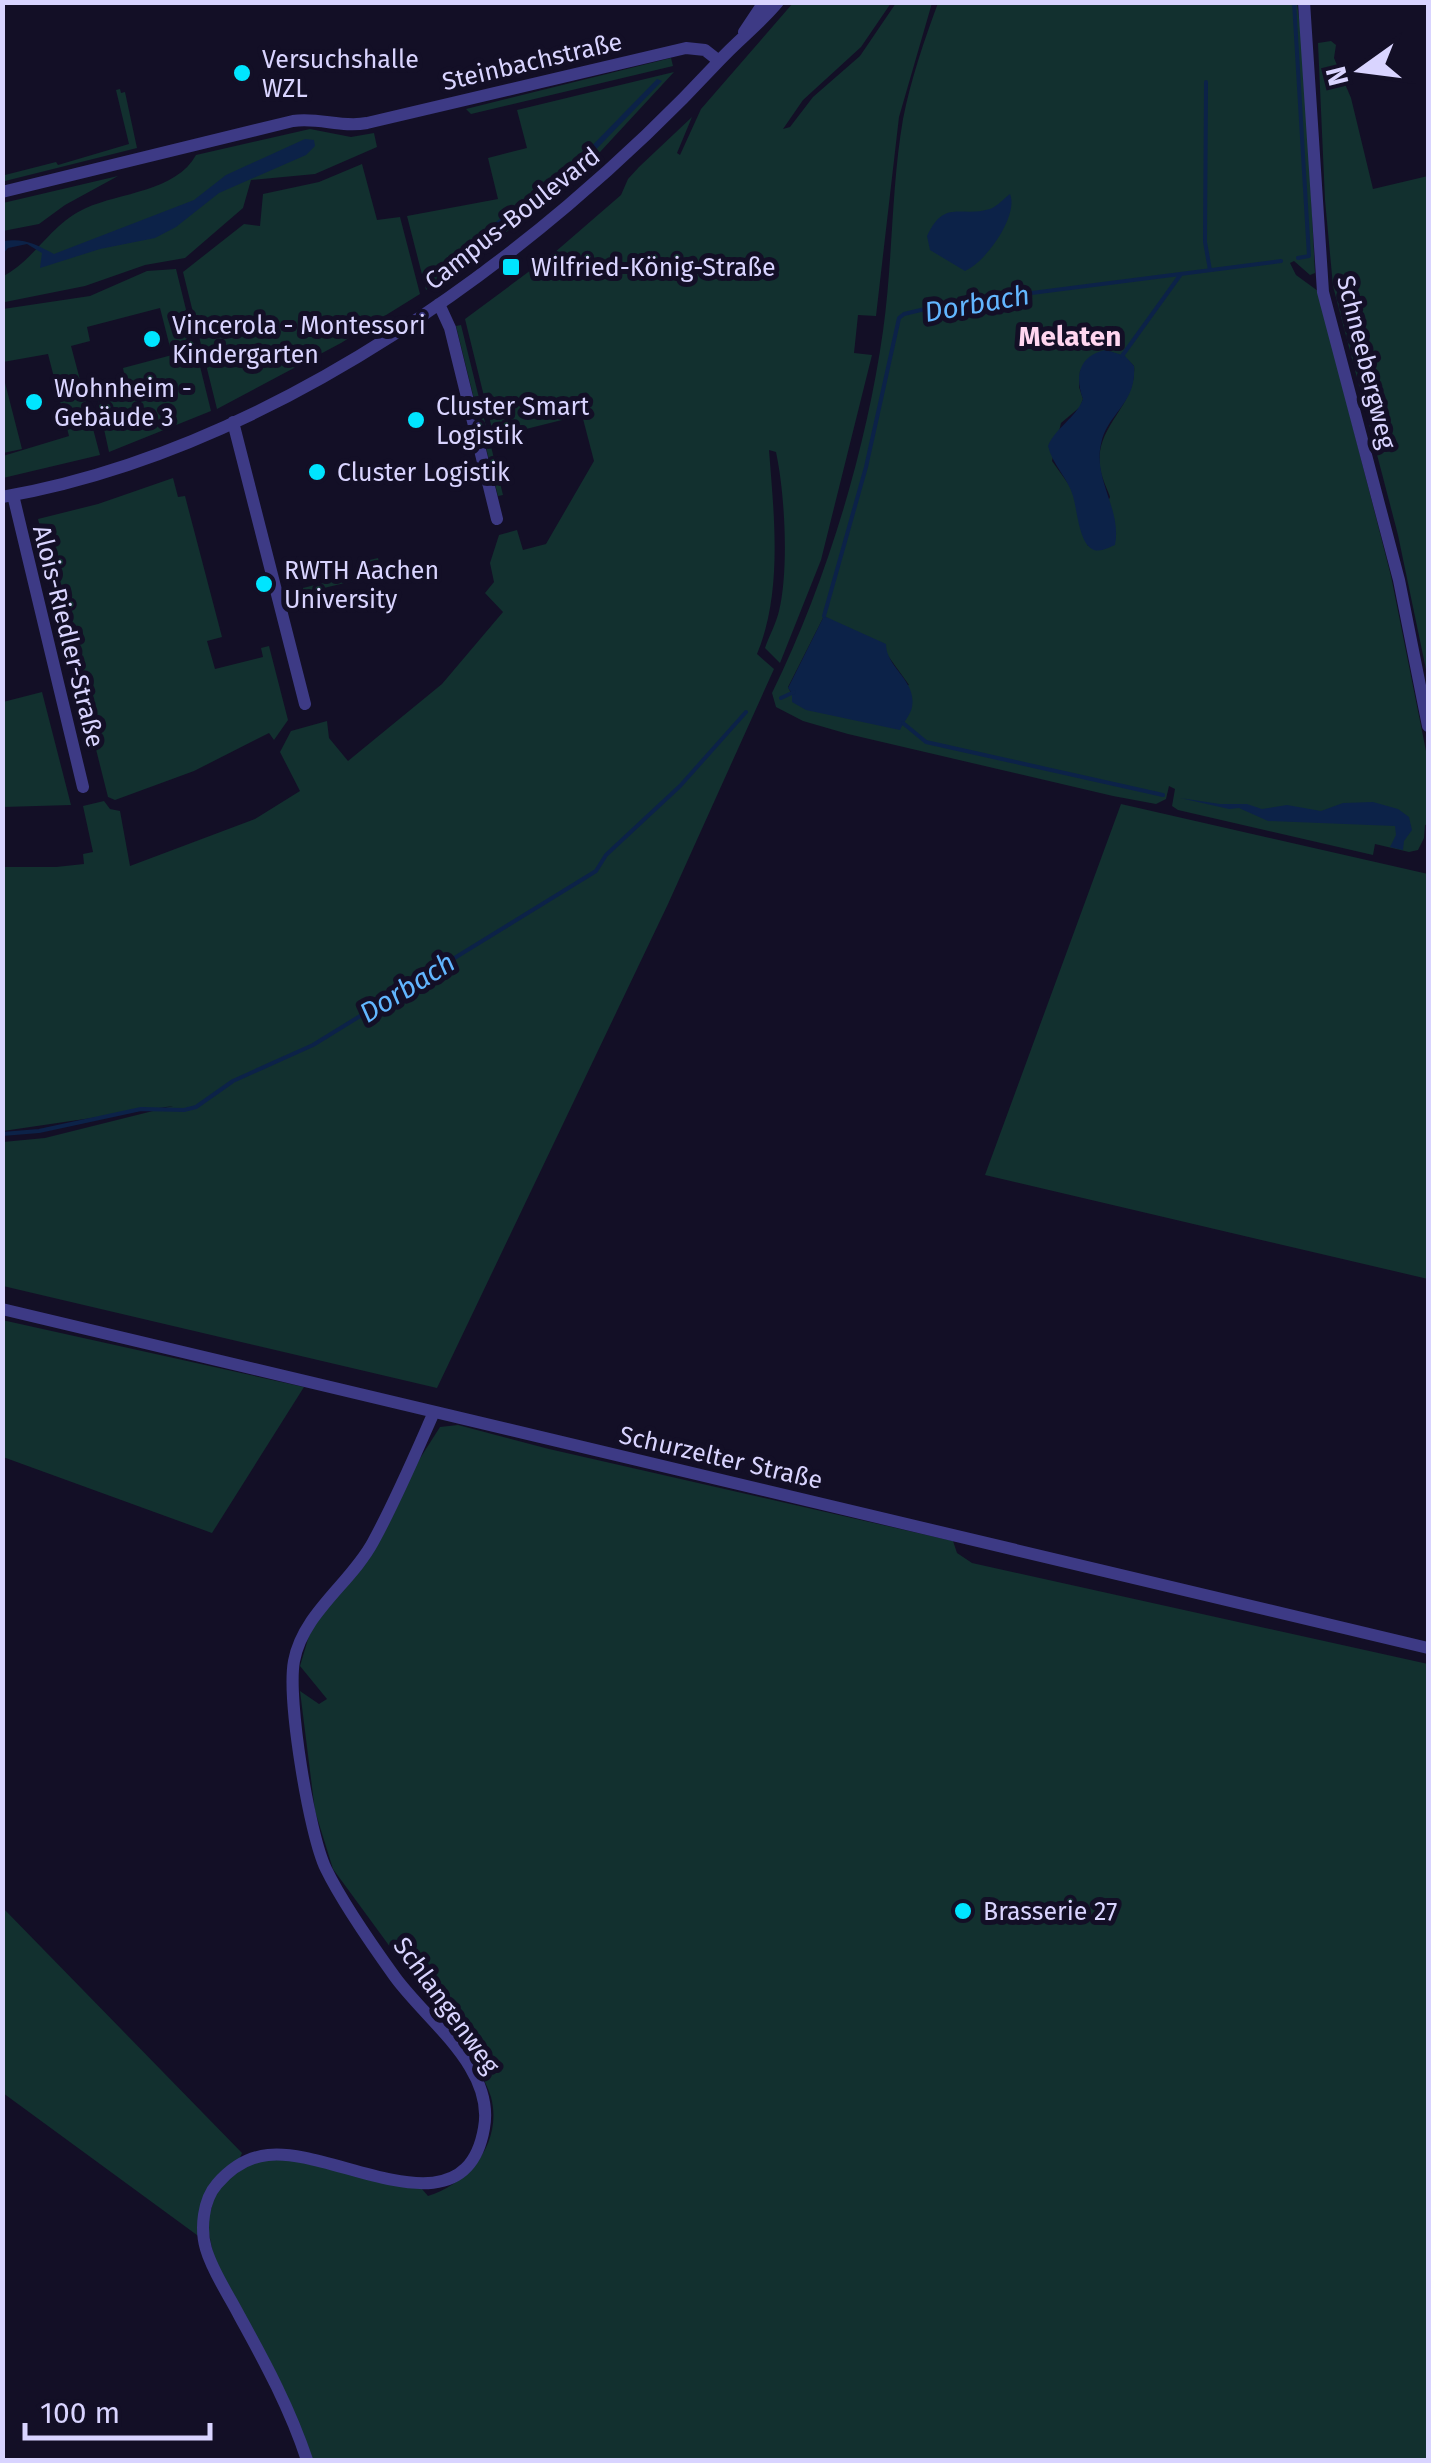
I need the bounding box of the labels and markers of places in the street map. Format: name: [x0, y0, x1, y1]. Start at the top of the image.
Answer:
place label: Versuchshalle WZL: [262, 45, 419, 104]
marker: Versuchshalle WZL: [231, 62, 253, 84]
place label: Wilfried-König-Straße: [531, 253, 776, 283]
marker: Wilfried-König-Straße: [500, 256, 522, 278]
place label: Vincerola - Montessori Kindergarten: [172, 311, 426, 370]
marker: Vincerola - Montessori Kindergarten: [141, 328, 163, 350]
place label: Wohnheim - Gebäude 3: [54, 374, 192, 433]
marker: Wohnheim - Gebäude 3: [23, 391, 45, 413]
place label: Cluster Smart Logistik: [436, 392, 590, 451]
marker: Cluster Smart Logistik: [405, 409, 427, 431]
place label: Cluster Logistik: [337, 458, 510, 488]
marker: Cluster Logistik: [306, 461, 328, 483]
place label: RWTH Aachen University: [284, 556, 439, 615]
marker: RWTH Aachen University: [253, 573, 275, 595]
place label: Brasserie 27: [983, 1897, 1117, 1927]
marker: Brasserie 27: [952, 1900, 974, 1922]

